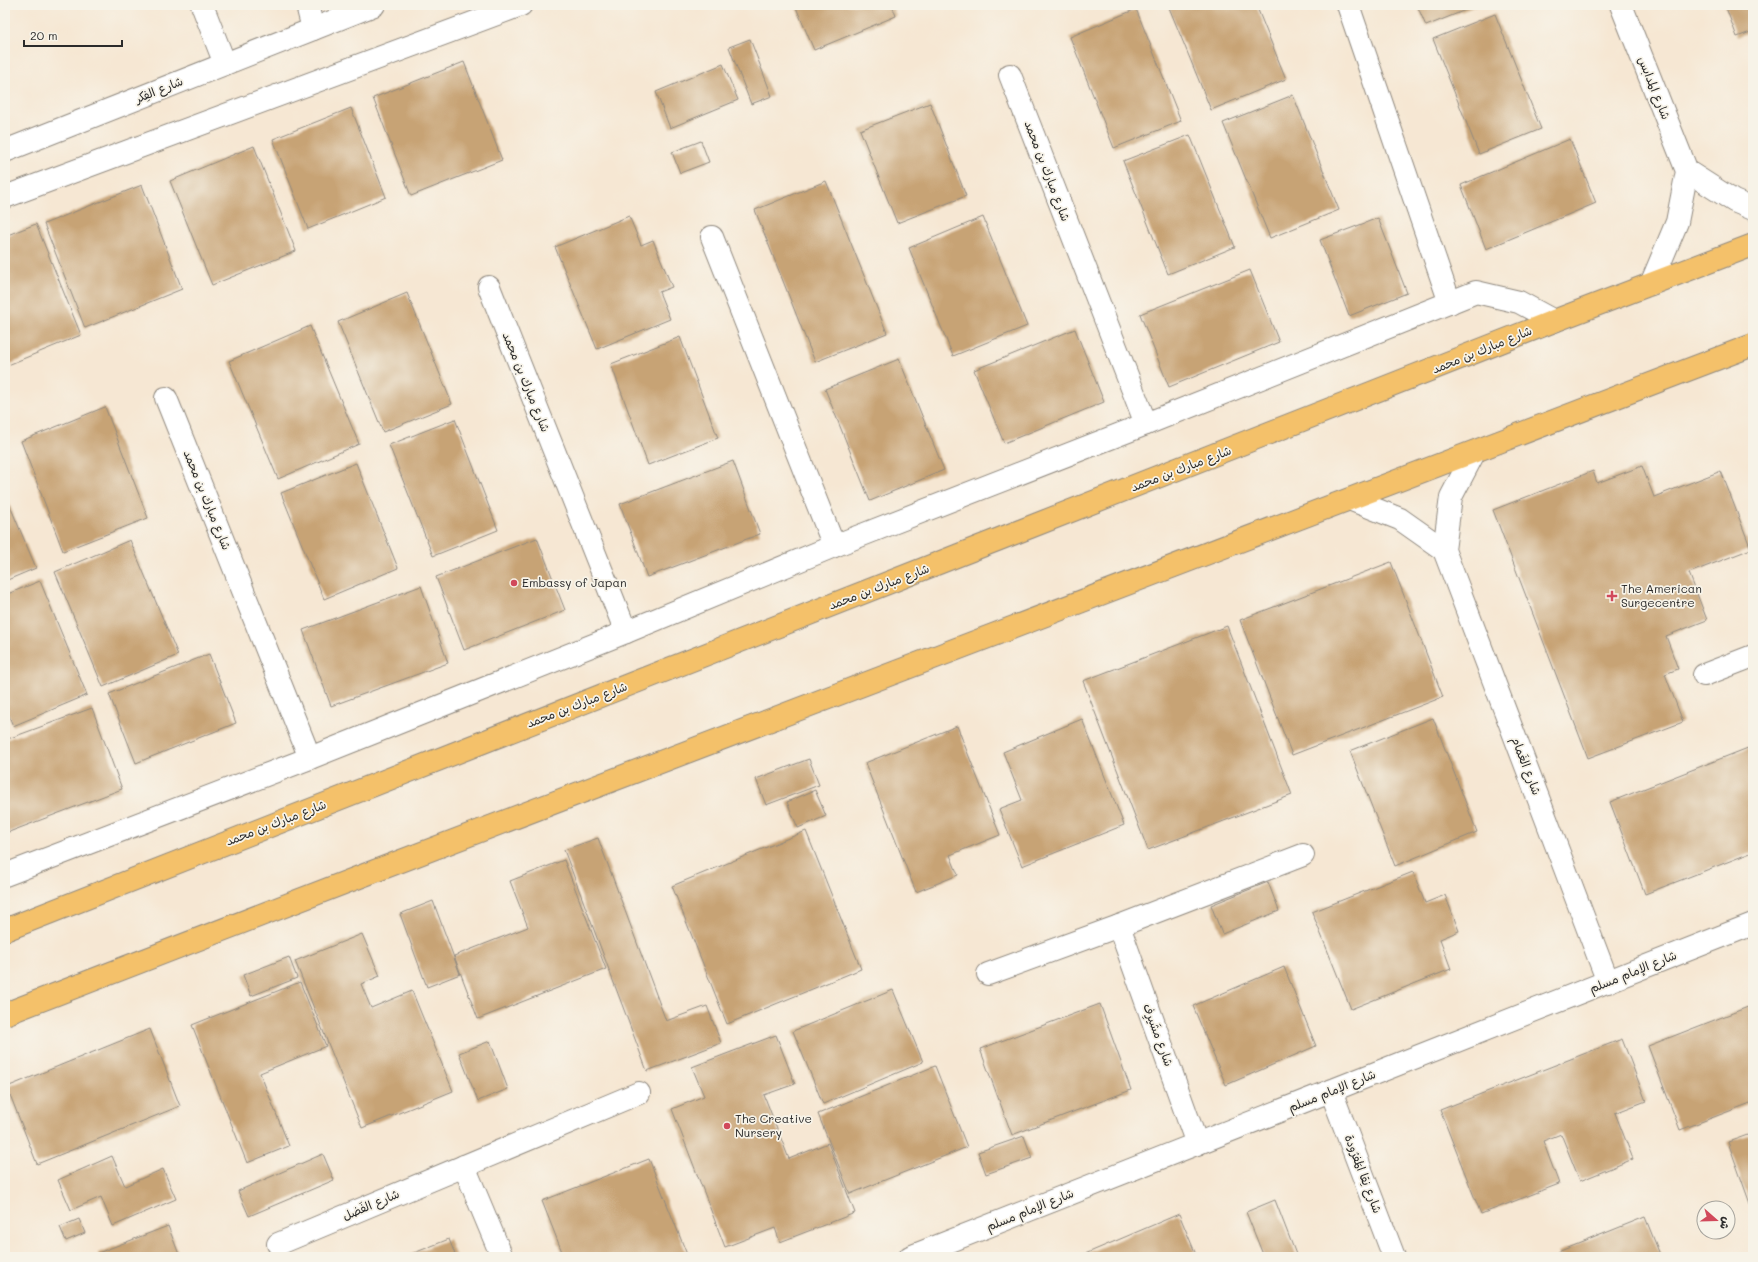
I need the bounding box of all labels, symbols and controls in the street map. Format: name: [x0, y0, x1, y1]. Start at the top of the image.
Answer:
scale bar: [24, 22, 122, 48]
text: 20 m: [30, 27, 58, 43]
street label: شارع المدابس: [1633, 54, 1675, 122]
street label: شارع الفِكر: [131, 72, 186, 108]
street label: شارع مبارك بن محمد: [1020, 118, 1074, 224]
street label: شارع مبارك بن محمد: [1429, 322, 1535, 378]
street label: شارع مبارك بن محمد: [498, 329, 554, 435]
street label: شارع مبارك بن محمد: [1128, 442, 1234, 496]
street label: شارع مبارك بن محمد: [179, 447, 235, 553]
street label: شارع مبارك بن محمد: [826, 560, 932, 614]
place label: Embassy of Japan: [522, 574, 627, 590]
marker: Embassy of Japan: [509, 578, 519, 588]
place label: The American Surgecentre: [1621, 580, 1702, 610]
marker: The American Surgecentre: [1606, 590, 1618, 602]
street label: شارع مبارك بن محمد: [524, 678, 630, 732]
street label: شارع الغَمام: [1507, 734, 1545, 798]
street label: شارع مبارك بن محمد: [223, 796, 329, 850]
street label: شارع الإمام مسلم: [1587, 946, 1679, 998]
street label: شارع مشَيرِف: [1138, 1001, 1178, 1069]
street label: شارع الإمام مسلم: [1286, 1065, 1378, 1117]
place label: The Creative Nursery: [735, 1110, 812, 1140]
marker: The Creative Nursery: [722, 1121, 732, 1131]
street label: شارع نِقا المَفرُودة: [1340, 1132, 1386, 1216]
street label: شارع الإمام مسلم: [984, 1184, 1076, 1236]
street label: شارع الفَضل: [340, 1185, 402, 1225]
north arrow: [1696, 1200, 1736, 1240]
text: ش: [1717, 1215, 1735, 1232]

